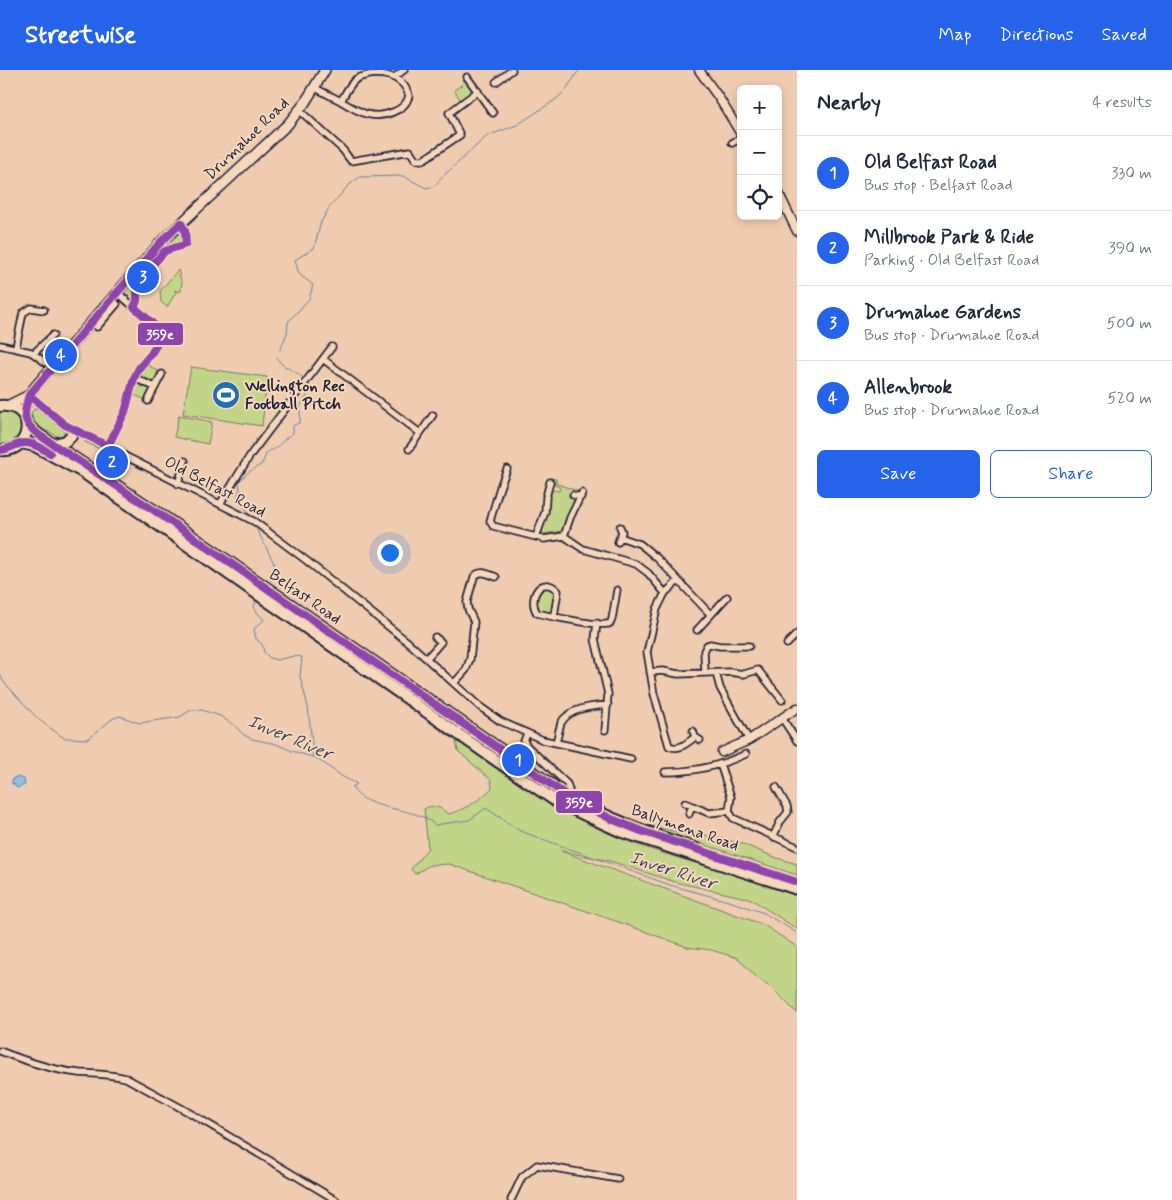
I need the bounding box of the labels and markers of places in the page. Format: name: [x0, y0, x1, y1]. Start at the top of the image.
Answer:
pin: 3: [127, 258, 159, 296]
pin: 4: [45, 336, 77, 374]
place label: Wellington Rec Football Pitch: [244, 376, 345, 415]
sports icon: Wellington Rec Football Pitch: [211, 380, 241, 410]
pin: 2: [96, 443, 128, 481]
pin: 1: [502, 741, 534, 779]

